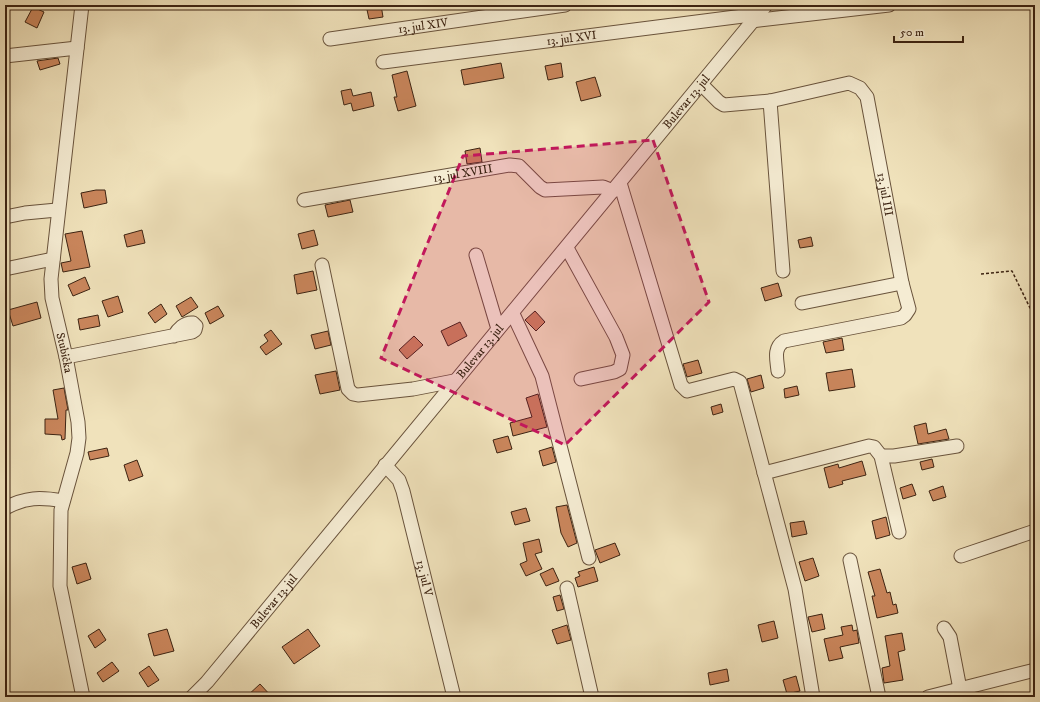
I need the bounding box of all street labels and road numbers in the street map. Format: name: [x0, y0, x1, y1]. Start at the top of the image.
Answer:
street label: 13. jul XIV: [397, 14, 449, 37]
street label: 13. jul XVI: [545, 27, 597, 49]
street label: Bulevar 13. jul: [660, 71, 713, 132]
street label: 13. jul XVIII: [432, 161, 494, 185]
street label: 13. jul III: [874, 171, 897, 217]
street label: Bulevar 13. jul: [453, 321, 507, 382]
street label: Stubička: [53, 331, 76, 375]
street label: 13. jul V: [413, 558, 436, 598]
street label: Bulevar 13. jul: [247, 571, 301, 631]

